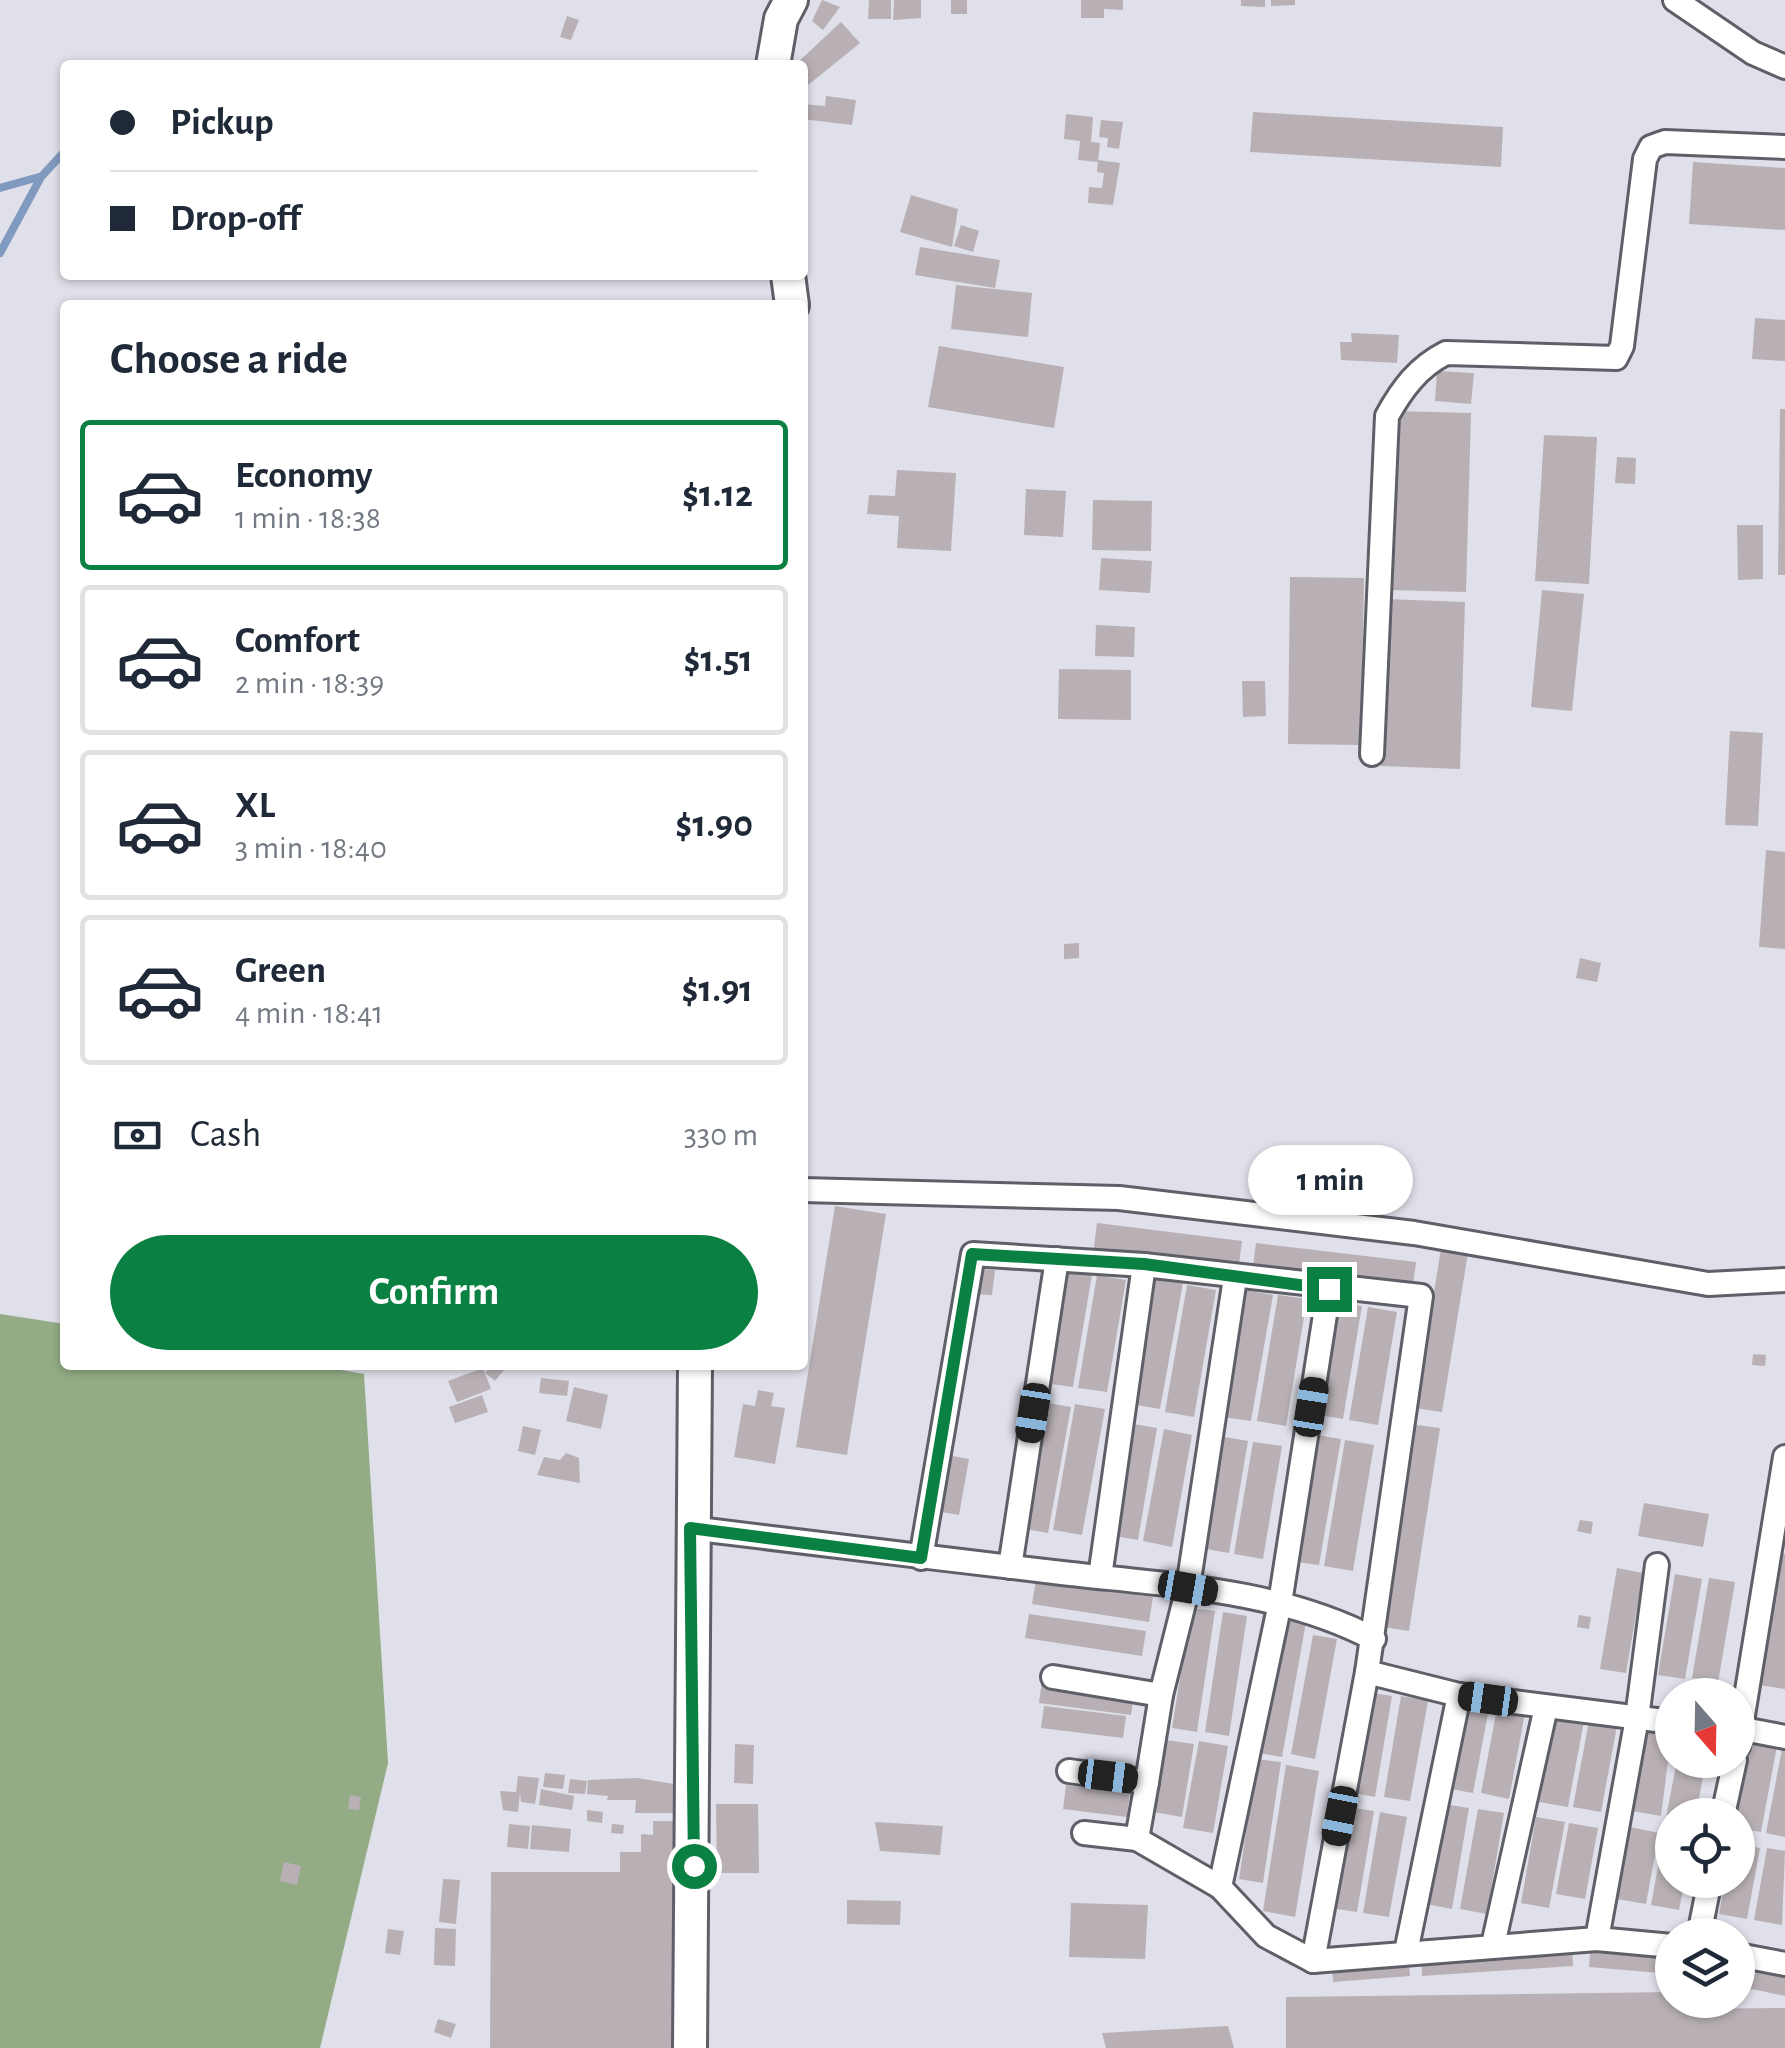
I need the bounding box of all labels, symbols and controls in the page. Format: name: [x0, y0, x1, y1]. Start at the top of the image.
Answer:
text: Pickup: [170, 104, 274, 142]
text: Drop-off: [170, 200, 301, 238]
text: Choose a ride: [110, 337, 348, 382]
icon: car: [115, 450, 205, 540]
text: Economy: [235, 457, 373, 495]
text: $1.12: [682, 476, 753, 514]
text: 1 min · 18:38: [235, 502, 381, 534]
icon: car: [115, 615, 205, 705]
text: Comfort: [235, 622, 360, 660]
text: $1.51: [683, 641, 753, 679]
text: 2 min · 18:39: [235, 667, 384, 699]
icon: car: [115, 780, 205, 870]
text: XL: [235, 787, 275, 825]
text: $1.90: [675, 806, 753, 844]
text: 3 min · 18:40: [235, 832, 387, 864]
icon: car: [115, 945, 205, 1035]
text: Green: [235, 952, 326, 990]
text: $1.91: [681, 971, 753, 1009]
text: 4 min · 18:41: [235, 997, 383, 1029]
icon: cash: [110, 1108, 165, 1163]
text: Cash: [190, 1116, 261, 1154]
text: 330 m: [684, 1119, 758, 1151]
callout: 1 min: [1246, 1144, 1412, 1214]
text: 1 min: [1297, 1164, 1364, 1196]
button: Confirm: [110, 1235, 758, 1350]
route end: [1307, 1267, 1352, 1312]
car: [1291, 1375, 1331, 1439]
car: [1013, 1381, 1053, 1445]
car: [1156, 1568, 1220, 1608]
north arrow: [1655, 1678, 1755, 1778]
map controls: [1655, 1678, 1755, 2018]
car: [1456, 1680, 1520, 1718]
car: [1076, 1757, 1140, 1795]
car: [1320, 1784, 1360, 1848]
button: locate: [1655, 1798, 1755, 1898]
route start: [672, 1844, 717, 1889]
button: layers: [1655, 1918, 1755, 2018]

